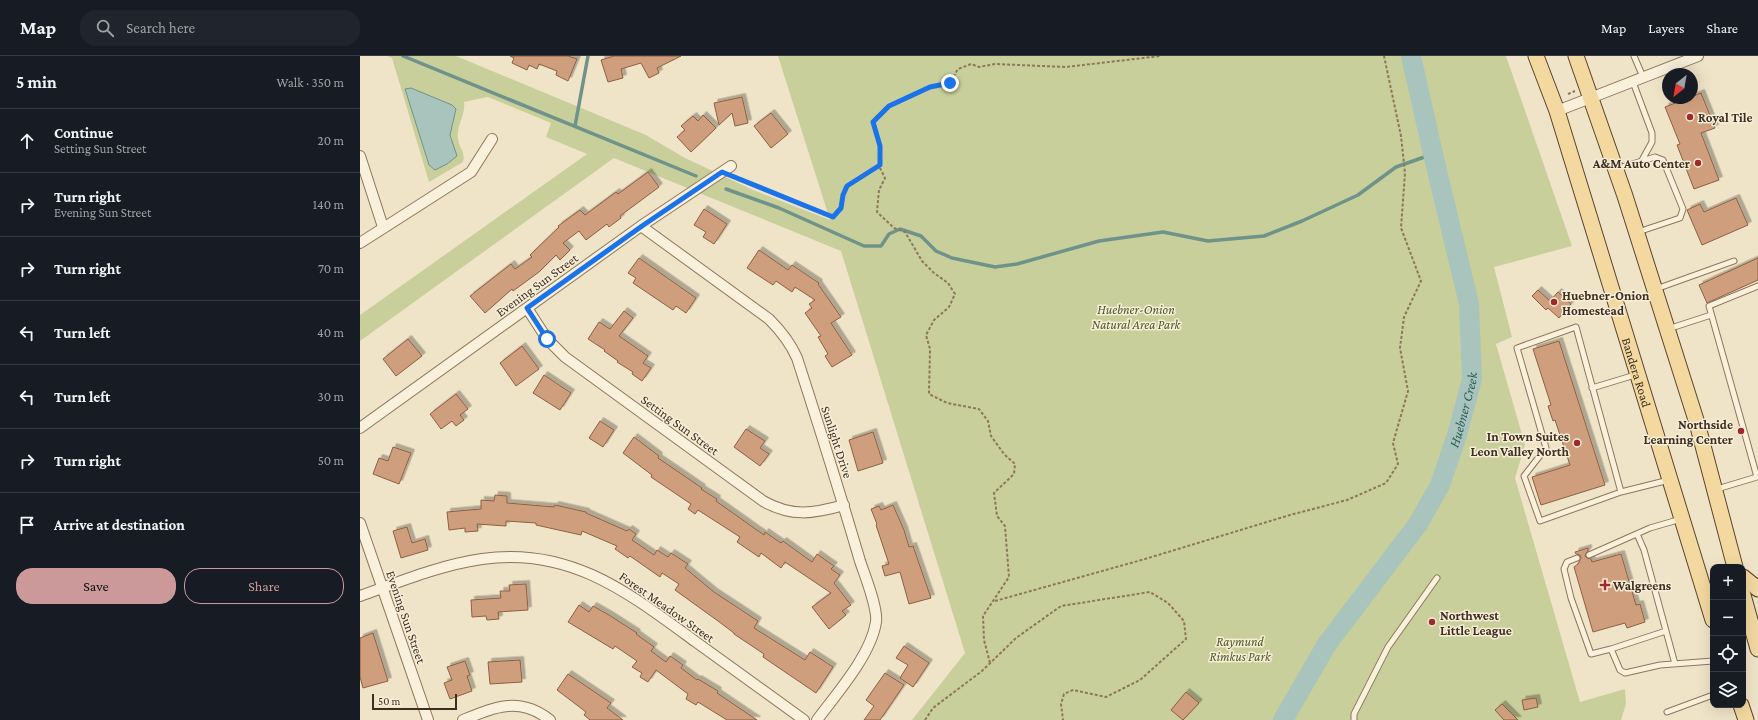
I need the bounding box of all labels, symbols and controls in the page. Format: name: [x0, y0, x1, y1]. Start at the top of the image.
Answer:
search box: [80, 10, 360, 46]
text: Map: [20, 17, 56, 38]
icon: search: [94, 17, 116, 39]
text: Search here: [126, 20, 195, 36]
text: Map: [1601, 20, 1626, 36]
text: Layers: [1648, 20, 1685, 36]
text: Share: [1707, 20, 1738, 36]
north arrow: [1662, 68, 1698, 104]
text: 5 min: [16, 73, 57, 92]
route end: [941, 74, 959, 92]
text: Walk · 350 m: [276, 75, 344, 90]
place label: Royal Tile: [1698, 110, 1753, 125]
marker: Royal Tile: [1685, 112, 1695, 122]
text: Continue: [54, 125, 113, 141]
icon: ahead: [16, 130, 38, 152]
text: 20 m: [318, 133, 344, 148]
text: Setting Sun Street: [54, 141, 146, 156]
place label: A&M Auto Center: [1592, 156, 1691, 171]
marker: A&M Auto Center: [1693, 158, 1703, 168]
text: Turn right: [54, 189, 121, 205]
icon: right: [16, 194, 38, 216]
text: 140 m: [313, 197, 344, 212]
text: Evening Sun Street: [54, 205, 151, 220]
street label: Evening Sun Street: [493, 250, 581, 320]
icon: right: [16, 258, 38, 280]
text: Turn right: [54, 261, 121, 277]
text: 70 m: [318, 261, 344, 276]
place label: Huebner-Onion Homestead: [1562, 288, 1650, 318]
marker: Huebner-Onion Homestead: [1549, 297, 1559, 307]
park label: Huebner-Onion Natural Area Park: [1092, 302, 1182, 332]
icon: left: [16, 322, 38, 344]
text: Turn left: [54, 325, 110, 341]
text: 40 m: [317, 325, 344, 340]
route start: [538, 330, 556, 348]
street label: Bandera Road: [1619, 336, 1655, 409]
water label: Huebner Creek: [1445, 371, 1480, 450]
icon: left: [16, 386, 38, 408]
text: Turn left: [54, 389, 110, 405]
text: 30 m: [318, 389, 344, 404]
street label: Setting Sun Street: [638, 392, 722, 459]
street label: Sunlight Drive: [818, 404, 856, 480]
place label: Northside Learning Center: [1644, 417, 1734, 447]
marker: Northside Learning Center: [1736, 426, 1746, 436]
place label: In Town Suites Leon Valley North: [1471, 429, 1570, 459]
marker: In Town Suites Leon Valley North: [1572, 438, 1582, 448]
icon: right: [16, 450, 38, 472]
text: Turn right: [54, 453, 121, 469]
text: 50 m: [318, 453, 344, 468]
icon: arrive: [16, 514, 38, 536]
text: Arrive at destination: [54, 517, 185, 533]
map controls: [1710, 564, 1746, 708]
button: +: [1710, 564, 1746, 600]
button: Save: [16, 568, 176, 604]
button: Share: [184, 568, 344, 604]
street label: Evening Sun Street: [383, 569, 429, 666]
street label: Forest Meadow Street: [617, 569, 718, 646]
place label: Walgreens: [1612, 578, 1671, 593]
marker: Walgreens: [1600, 580, 1610, 590]
button: −: [1710, 600, 1746, 636]
place label: Northwest Little League: [1440, 608, 1512, 638]
marker: Northwest Little League: [1427, 617, 1437, 627]
park label: Raymund Rimkus Park: [1209, 634, 1272, 664]
button: locate: [1710, 636, 1746, 672]
button: layers: [1710, 672, 1746, 708]
scale bar: [372, 692, 457, 711]
text: 50 m: [378, 695, 400, 707]

